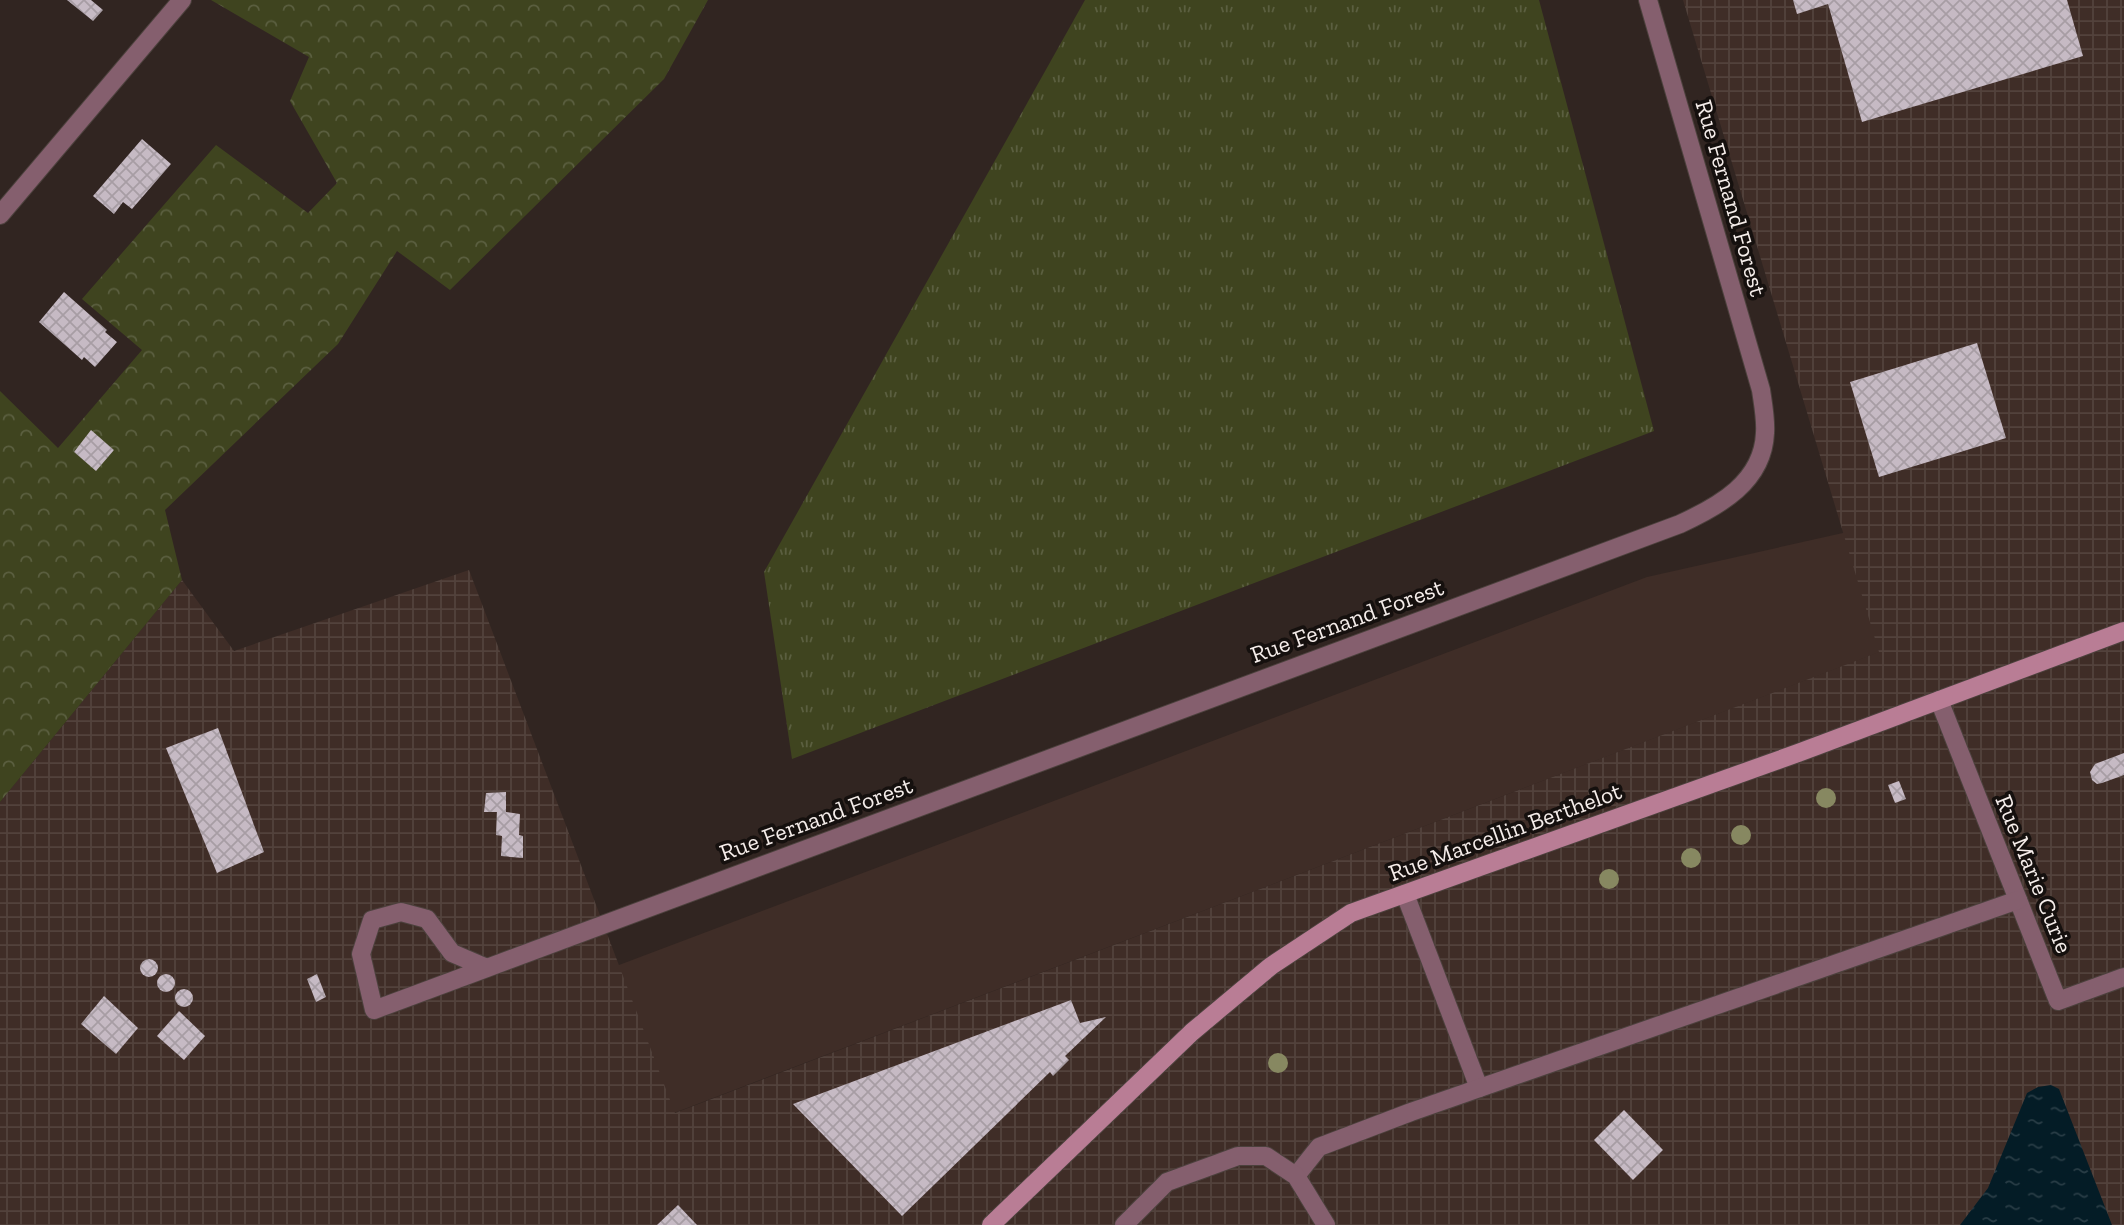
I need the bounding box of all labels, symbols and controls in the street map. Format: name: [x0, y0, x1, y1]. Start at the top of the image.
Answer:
street label: Rue Fernand Forest: [1690, 96, 1773, 300]
street label: Rue Fernand Forest: [1246, 572, 1447, 669]
street label: Rue Fernand Forest: [715, 770, 916, 867]
street label: Rue Marcellin Berthelot: [1384, 776, 1625, 887]
street label: Rue Marie Curie: [1990, 790, 2079, 957]

